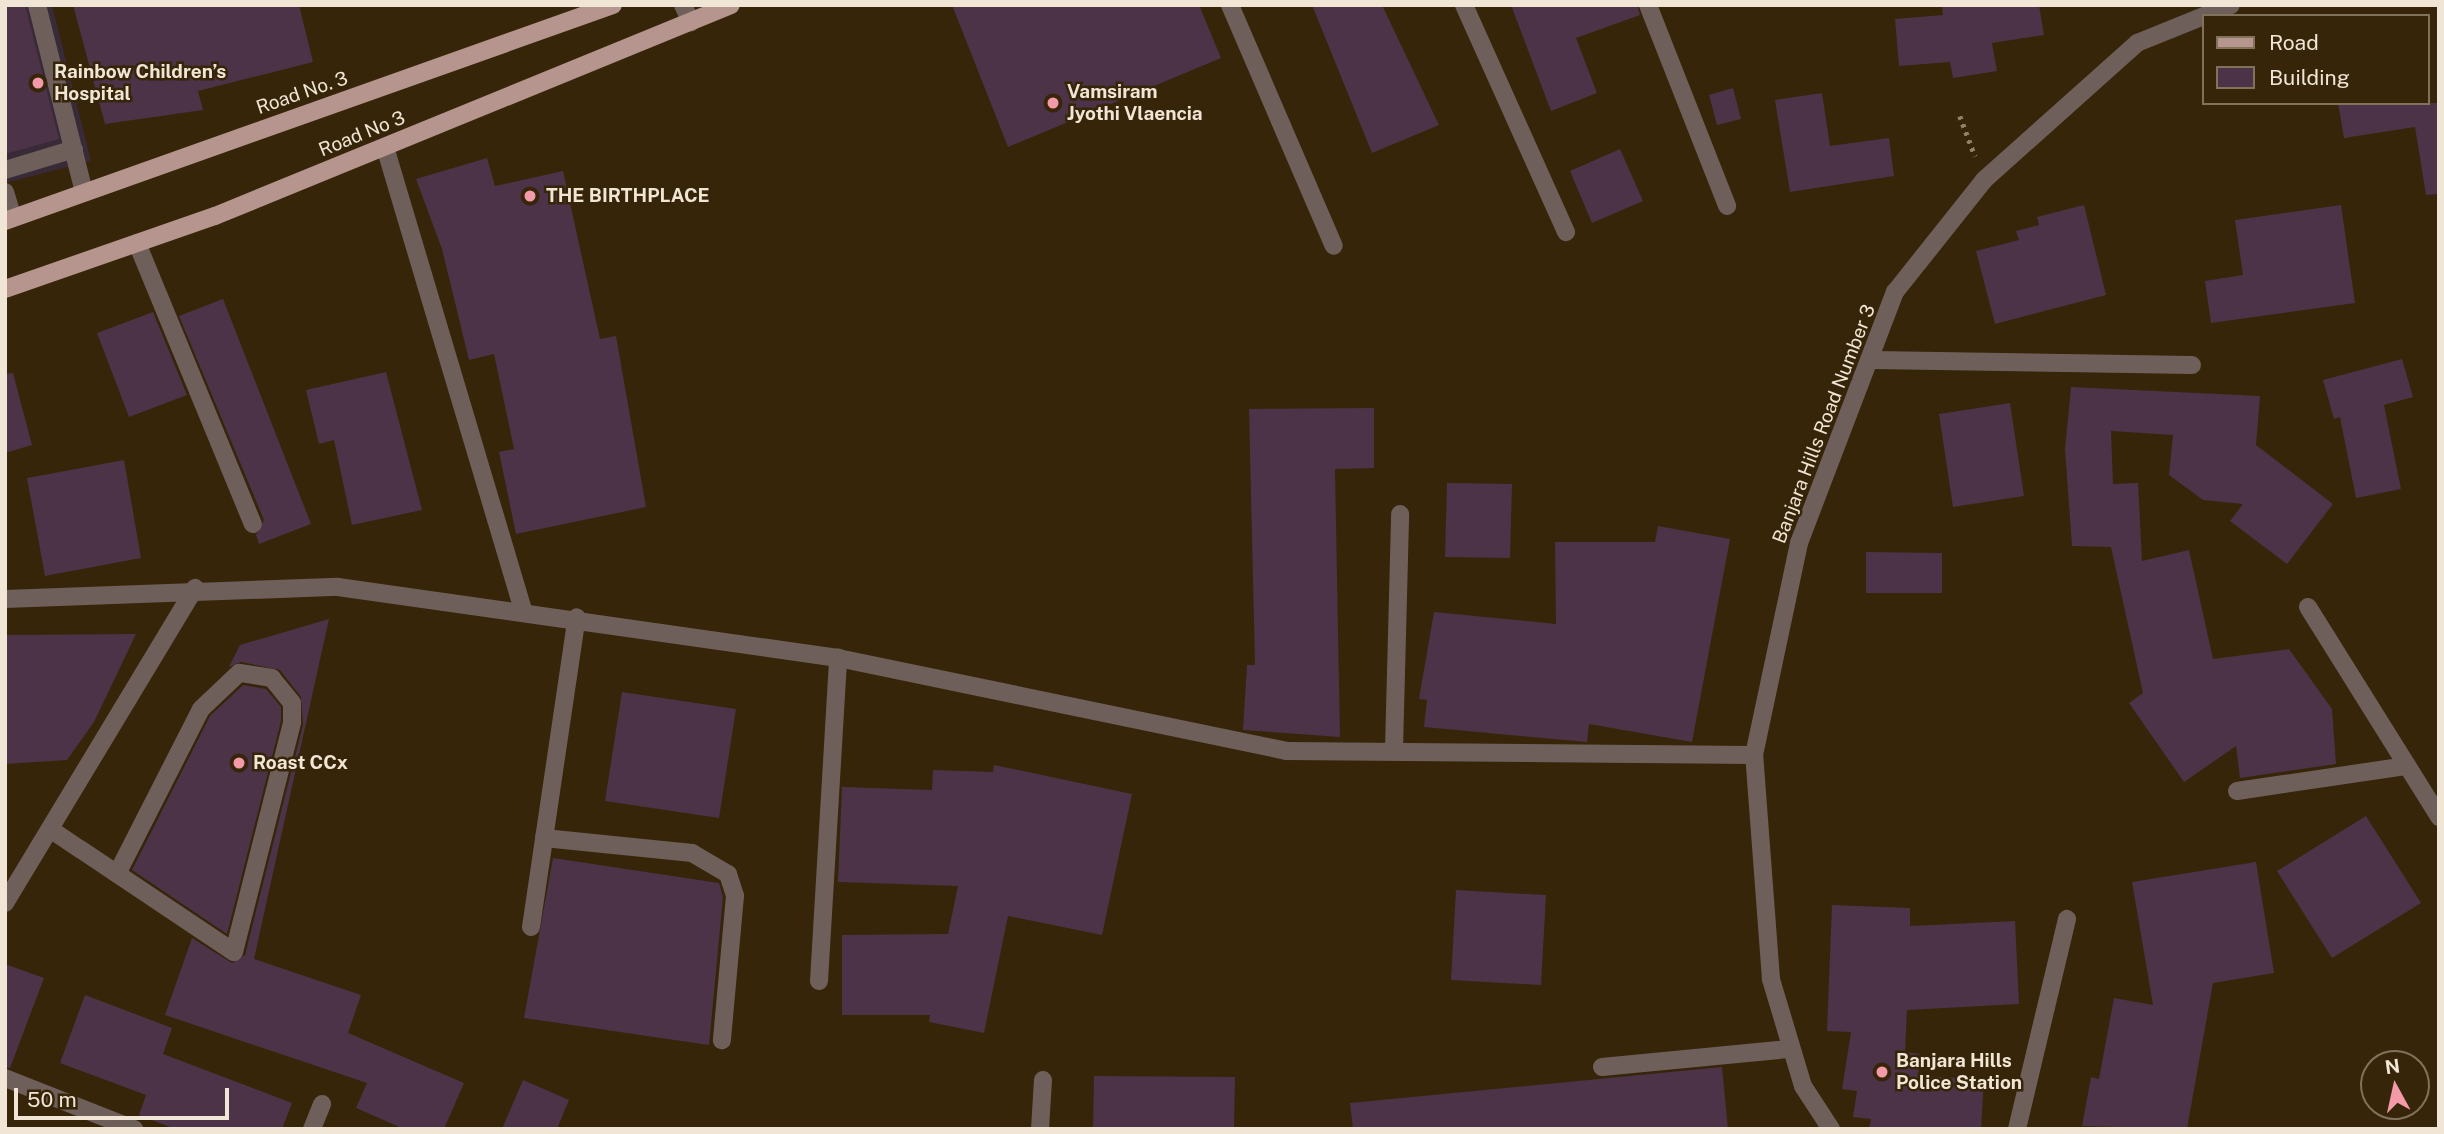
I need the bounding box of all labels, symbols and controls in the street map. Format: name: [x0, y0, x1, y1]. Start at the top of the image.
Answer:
legend: [2202, 14, 2430, 105]
text: Road: [2269, 30, 2319, 55]
place label: Rainbow Children’s Hospital: [54, 61, 226, 105]
text: Building: [2269, 65, 2350, 90]
street label: Road No. 3: [253, 67, 351, 119]
marker: Rainbow Children’s Hospital: [28, 73, 48, 93]
place label: Vamsiram Jyothi Vlaencia: [1067, 81, 1203, 125]
marker: Vamsiram Jyothi Vlaencia: [1045, 95, 1061, 111]
street label: Road No 3: [315, 106, 409, 162]
place label: THE BIRTHPLACE: [546, 185, 710, 207]
marker: THE BIRTHPLACE: [520, 186, 540, 206]
street label: Banjara Hills Road Number 3: [1768, 301, 1880, 547]
place label: Roast CCx: [253, 752, 348, 774]
marker: Roast CCx: [231, 755, 247, 771]
place label: Banjara Hills Police Station: [1896, 1050, 2022, 1094]
north arrow: [2360, 1050, 2430, 1120]
text: N: [2383, 1054, 2401, 1078]
marker: Banjara Hills Police Station: [1874, 1064, 1890, 1080]
scale bar: [18, 1074, 233, 1118]
text: 50 m: [27, 1087, 77, 1112]

